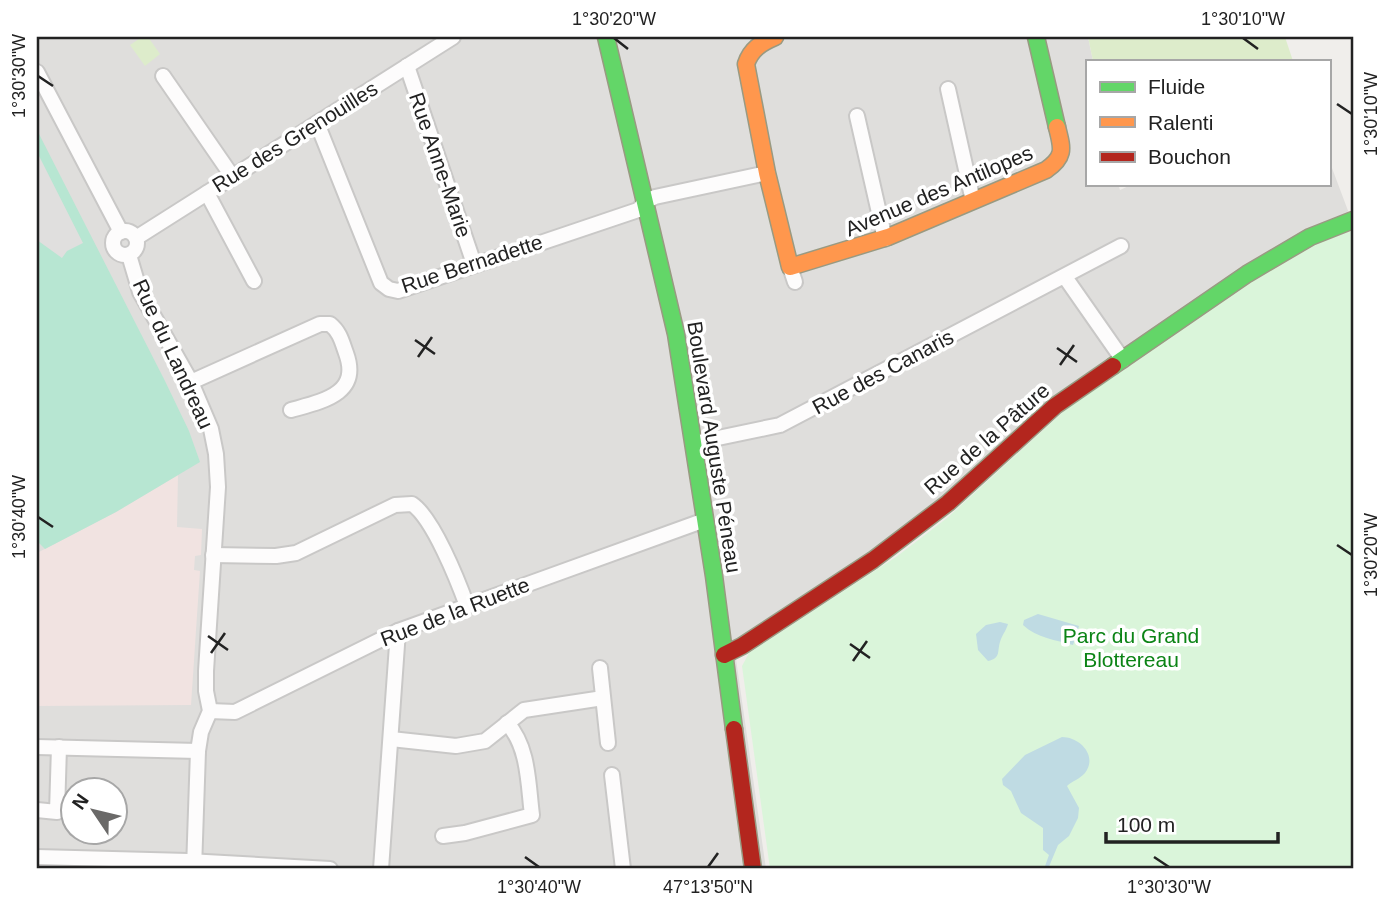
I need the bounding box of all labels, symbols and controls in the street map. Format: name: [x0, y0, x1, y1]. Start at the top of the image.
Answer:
text: 1°30'20"W: [572, 9, 656, 29]
text: 1°30'10"W: [1201, 9, 1285, 29]
text: 1°30'30"W: [9, 34, 29, 118]
legend: [1086, 60, 1330, 186]
text: 1°30'10"W: [1361, 72, 1381, 156]
text: Fluide: [1148, 75, 1205, 98]
street label: Rue des Grenouilles: [208, 76, 382, 197]
street label: Rue Anne-Marie: [405, 89, 476, 240]
text: Ralenti: [1148, 111, 1213, 134]
street label: Avenue des Antilopes: [842, 141, 1036, 241]
text: Bouchon: [1148, 145, 1231, 168]
street label: Rue Bernadette: [398, 230, 545, 297]
street label: Rue du Landreau: [129, 275, 218, 432]
street label: Boulevard Auguste Péneau: [683, 319, 746, 574]
street label: Rue des Canaris: [808, 325, 957, 418]
street label: Rue de la Pâture: [920, 378, 1054, 499]
text: 1°30'40"W: [9, 475, 29, 559]
text: 1°30'20"W: [1361, 513, 1381, 597]
street label: Rue de la Ruette: [377, 573, 533, 651]
park label: Parc du Grand Blottereau: [1063, 624, 1199, 671]
north arrow: [60, 776, 130, 846]
text: N: [68, 790, 93, 813]
scale bar: [1106, 801, 1278, 845]
text: 100 m: [1117, 813, 1175, 836]
text: 1°30'40"W: [497, 877, 581, 897]
text: 47°13'50"N: [663, 877, 753, 897]
text: 1°30'30"W: [1127, 877, 1211, 897]

